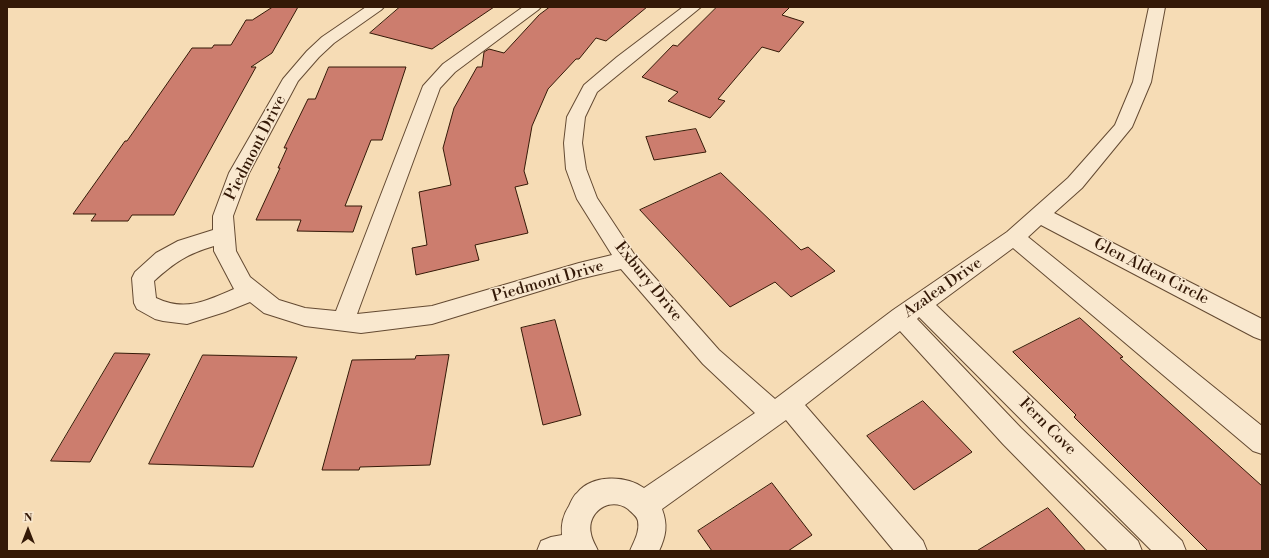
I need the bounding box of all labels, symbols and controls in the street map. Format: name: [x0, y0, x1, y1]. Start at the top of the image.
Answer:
street label: Piedmont Drive: [221, 92, 291, 204]
street label: Glen Alden Circle: [1090, 235, 1212, 309]
street label: Exbury Drive: [610, 238, 686, 326]
street label: Azalea Drive: [900, 254, 986, 322]
street label: Piedmont Drive: [490, 257, 606, 307]
street label: Fern Cove: [1014, 394, 1080, 460]
north arrow: [8, 510, 48, 550]
text: N: [24, 511, 32, 525]

